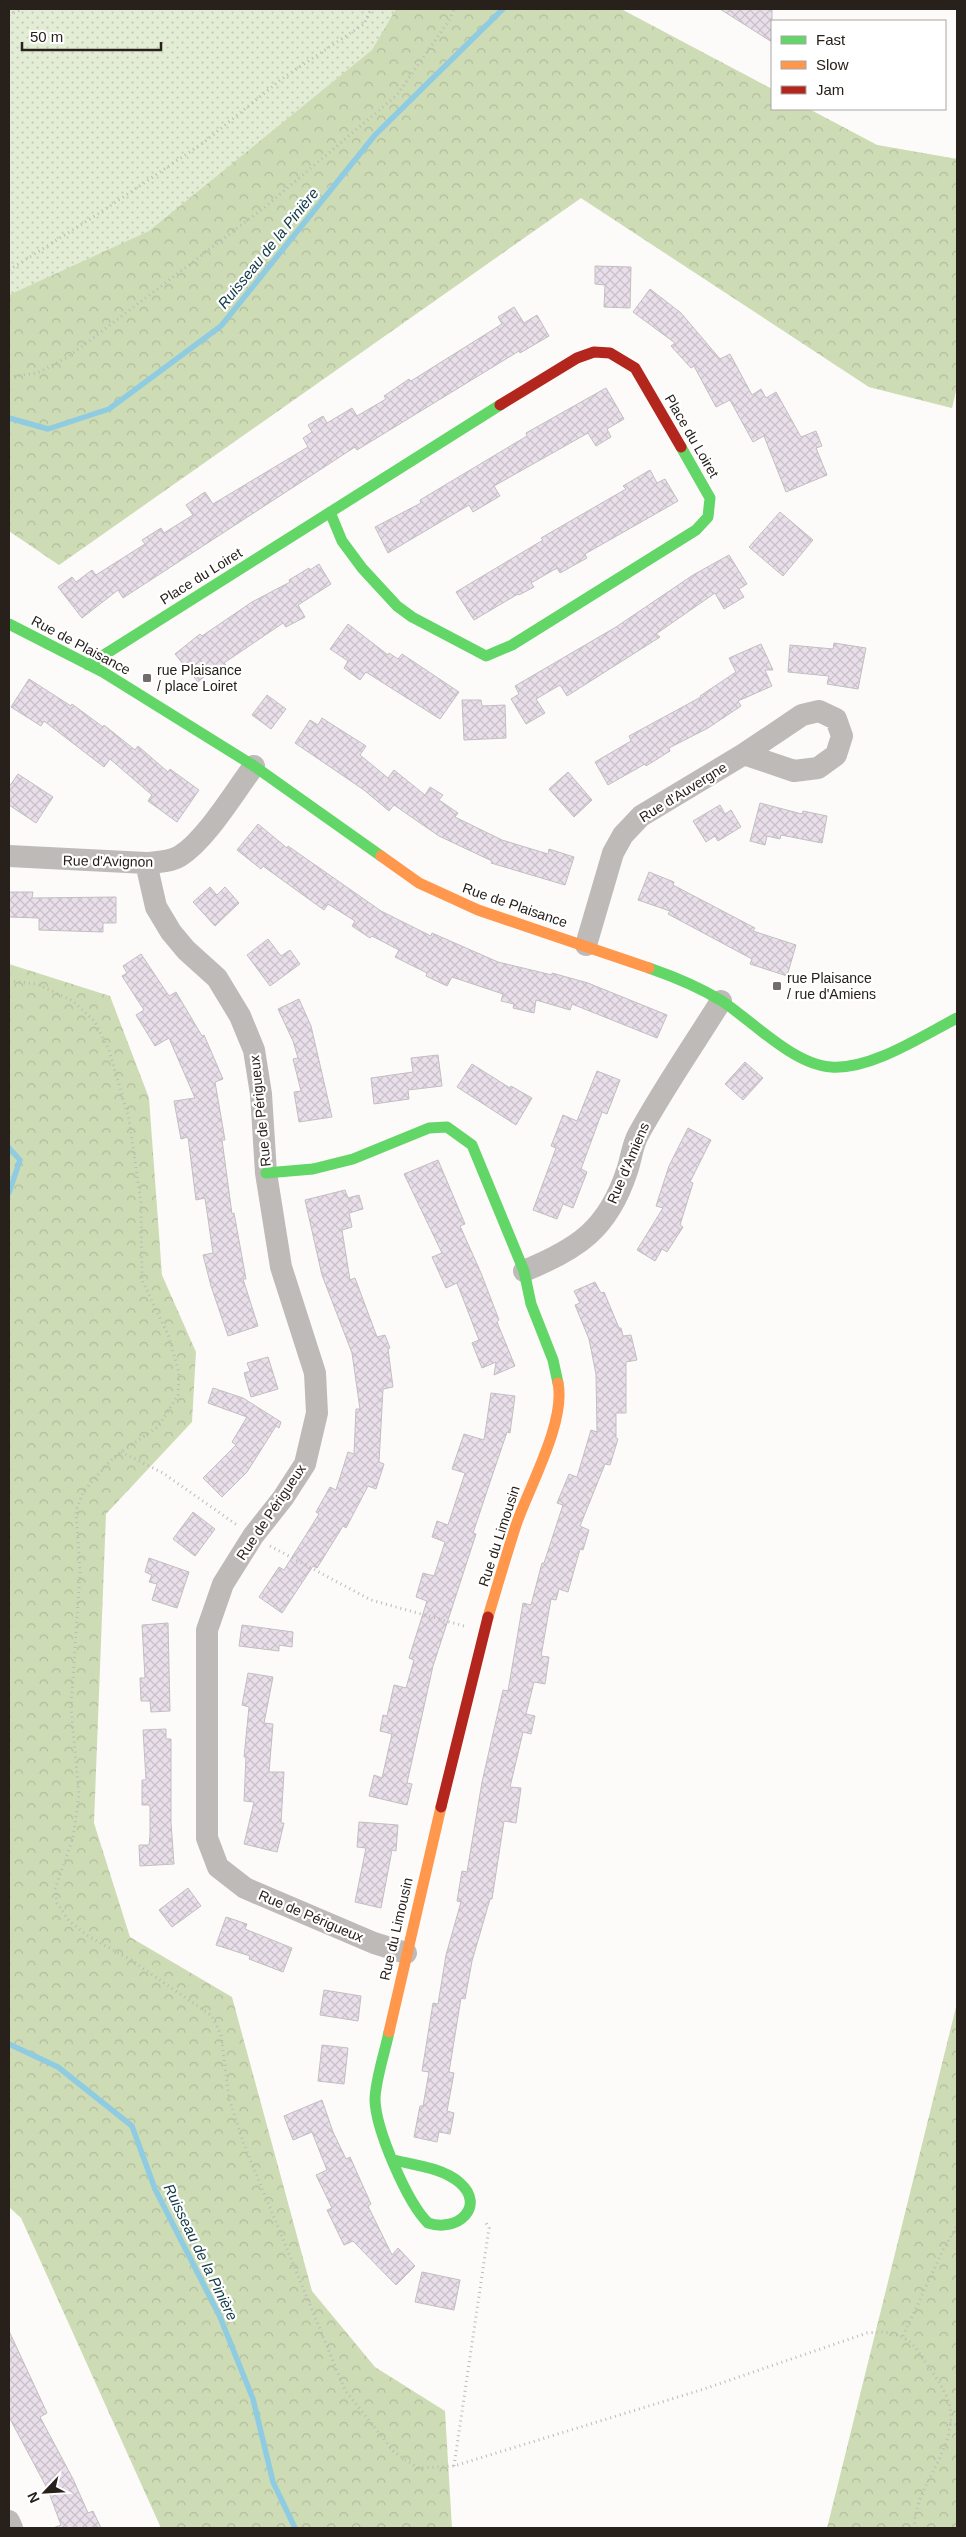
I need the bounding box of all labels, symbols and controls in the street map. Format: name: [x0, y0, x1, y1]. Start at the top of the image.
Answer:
scale bar: [22, 20, 161, 52]
legend: [771, 20, 946, 110]
text: 50 m: [30, 28, 63, 45]
text: Fast: [816, 31, 846, 48]
text: Slow: [816, 56, 849, 73]
text: Jam: [816, 81, 844, 98]
water label: Ruisseau de la Pinière: [214, 184, 322, 312]
street label: Place du Loiret: [662, 392, 722, 481]
street label: Place du Loiret: [157, 544, 245, 608]
street label: Rue de Plaisance: [29, 612, 133, 678]
place label: rue Plaisance / place Loiret: [157, 662, 242, 694]
marker: rue Plaisance / place Loiret: [141, 672, 153, 684]
street label: Rue d'Auvergne: [636, 759, 730, 825]
street label: Rue d'Avignon: [63, 852, 153, 870]
street label: Rue de Plaisance: [461, 880, 570, 930]
place label: rue Plaisance / rue d'Amiens: [787, 970, 876, 1002]
marker: rue Plaisance / rue d'Amiens: [771, 980, 783, 992]
street label: Rue de Périgueux: [246, 1054, 274, 1168]
street label: Rue d'Amiens: [604, 1120, 652, 1206]
street label: Rue de Périgueux: [233, 1461, 309, 1563]
street label: Rue du Limousin: [475, 1484, 523, 1588]
street label: Rue du Limousin: [376, 1876, 416, 1982]
street label: Rue de Périgueux: [256, 1887, 366, 1945]
water label: Ruisseau de la Pinière: [160, 2181, 242, 2323]
north arrow: [20, 2467, 70, 2517]
text: N: [24, 2490, 43, 2505]

